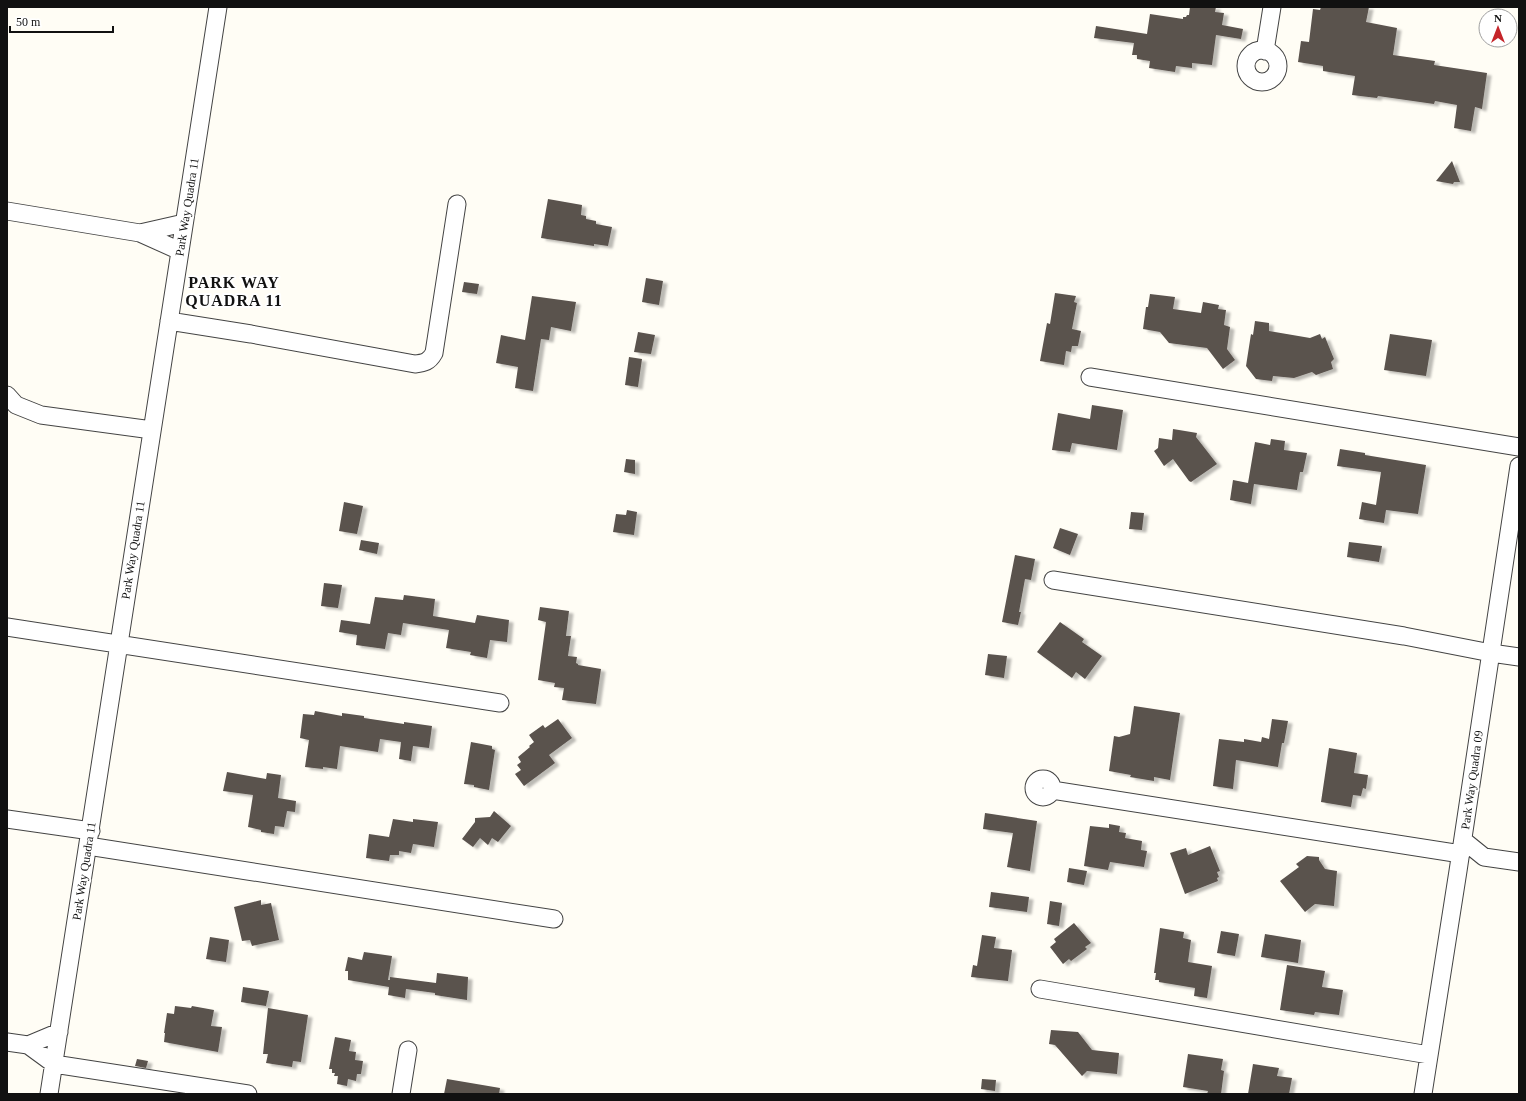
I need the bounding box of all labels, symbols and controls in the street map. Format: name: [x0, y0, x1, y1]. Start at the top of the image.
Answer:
scale bar: [10, 8, 113, 34]
north arrow: [1478, 8, 1518, 48]
text: N: [1494, 12, 1502, 24]
text: 50 m: [16, 15, 41, 29]
street label: Park Way Quadra 11: [172, 157, 202, 257]
district label: PARK WAY QUADRA 11: [185, 274, 283, 309]
street label: Park Way Quadra 11: [118, 500, 148, 600]
street label: Park Way Quadra 09: [1458, 730, 1486, 830]
street label: Park Way Quadra 11: [69, 821, 99, 921]

